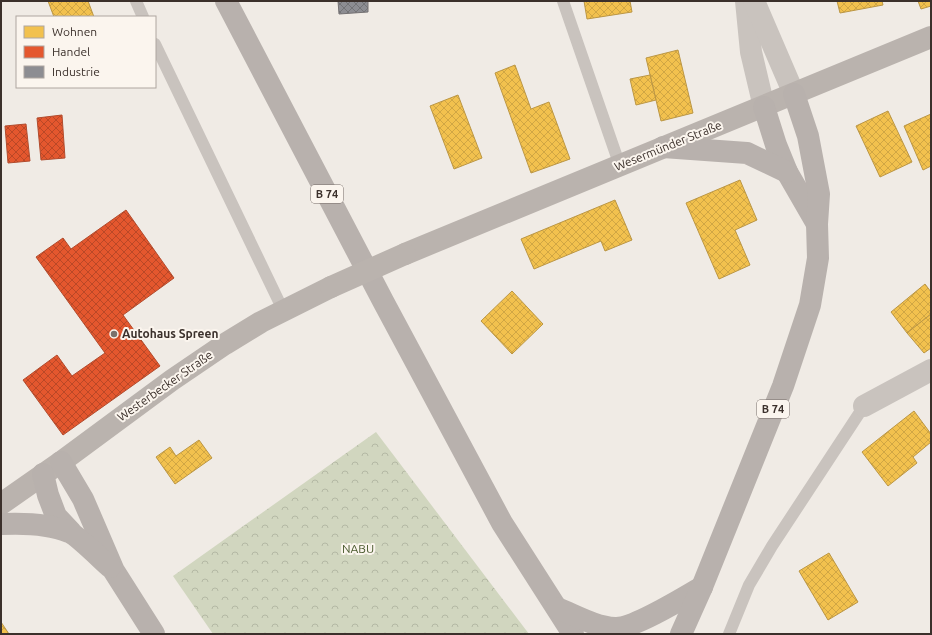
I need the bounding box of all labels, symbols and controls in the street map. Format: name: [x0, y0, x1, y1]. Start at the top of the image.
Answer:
legend: [16, 16, 156, 88]
text: Wohnen: [52, 25, 97, 38]
text: Handel: [52, 45, 90, 58]
text: Industrie: [52, 65, 100, 78]
street label: Wesermünder Straße: [612, 118, 723, 173]
road number: B 74: [311, 185, 343, 203]
place label: Autohaus Spreen: [122, 327, 218, 340]
marker: Autohaus Spreen: [109, 329, 119, 339]
street label: Westerbecker Straße: [115, 348, 215, 423]
road number: B 74: [757, 400, 789, 418]
park label: NABU: [342, 542, 374, 555]

